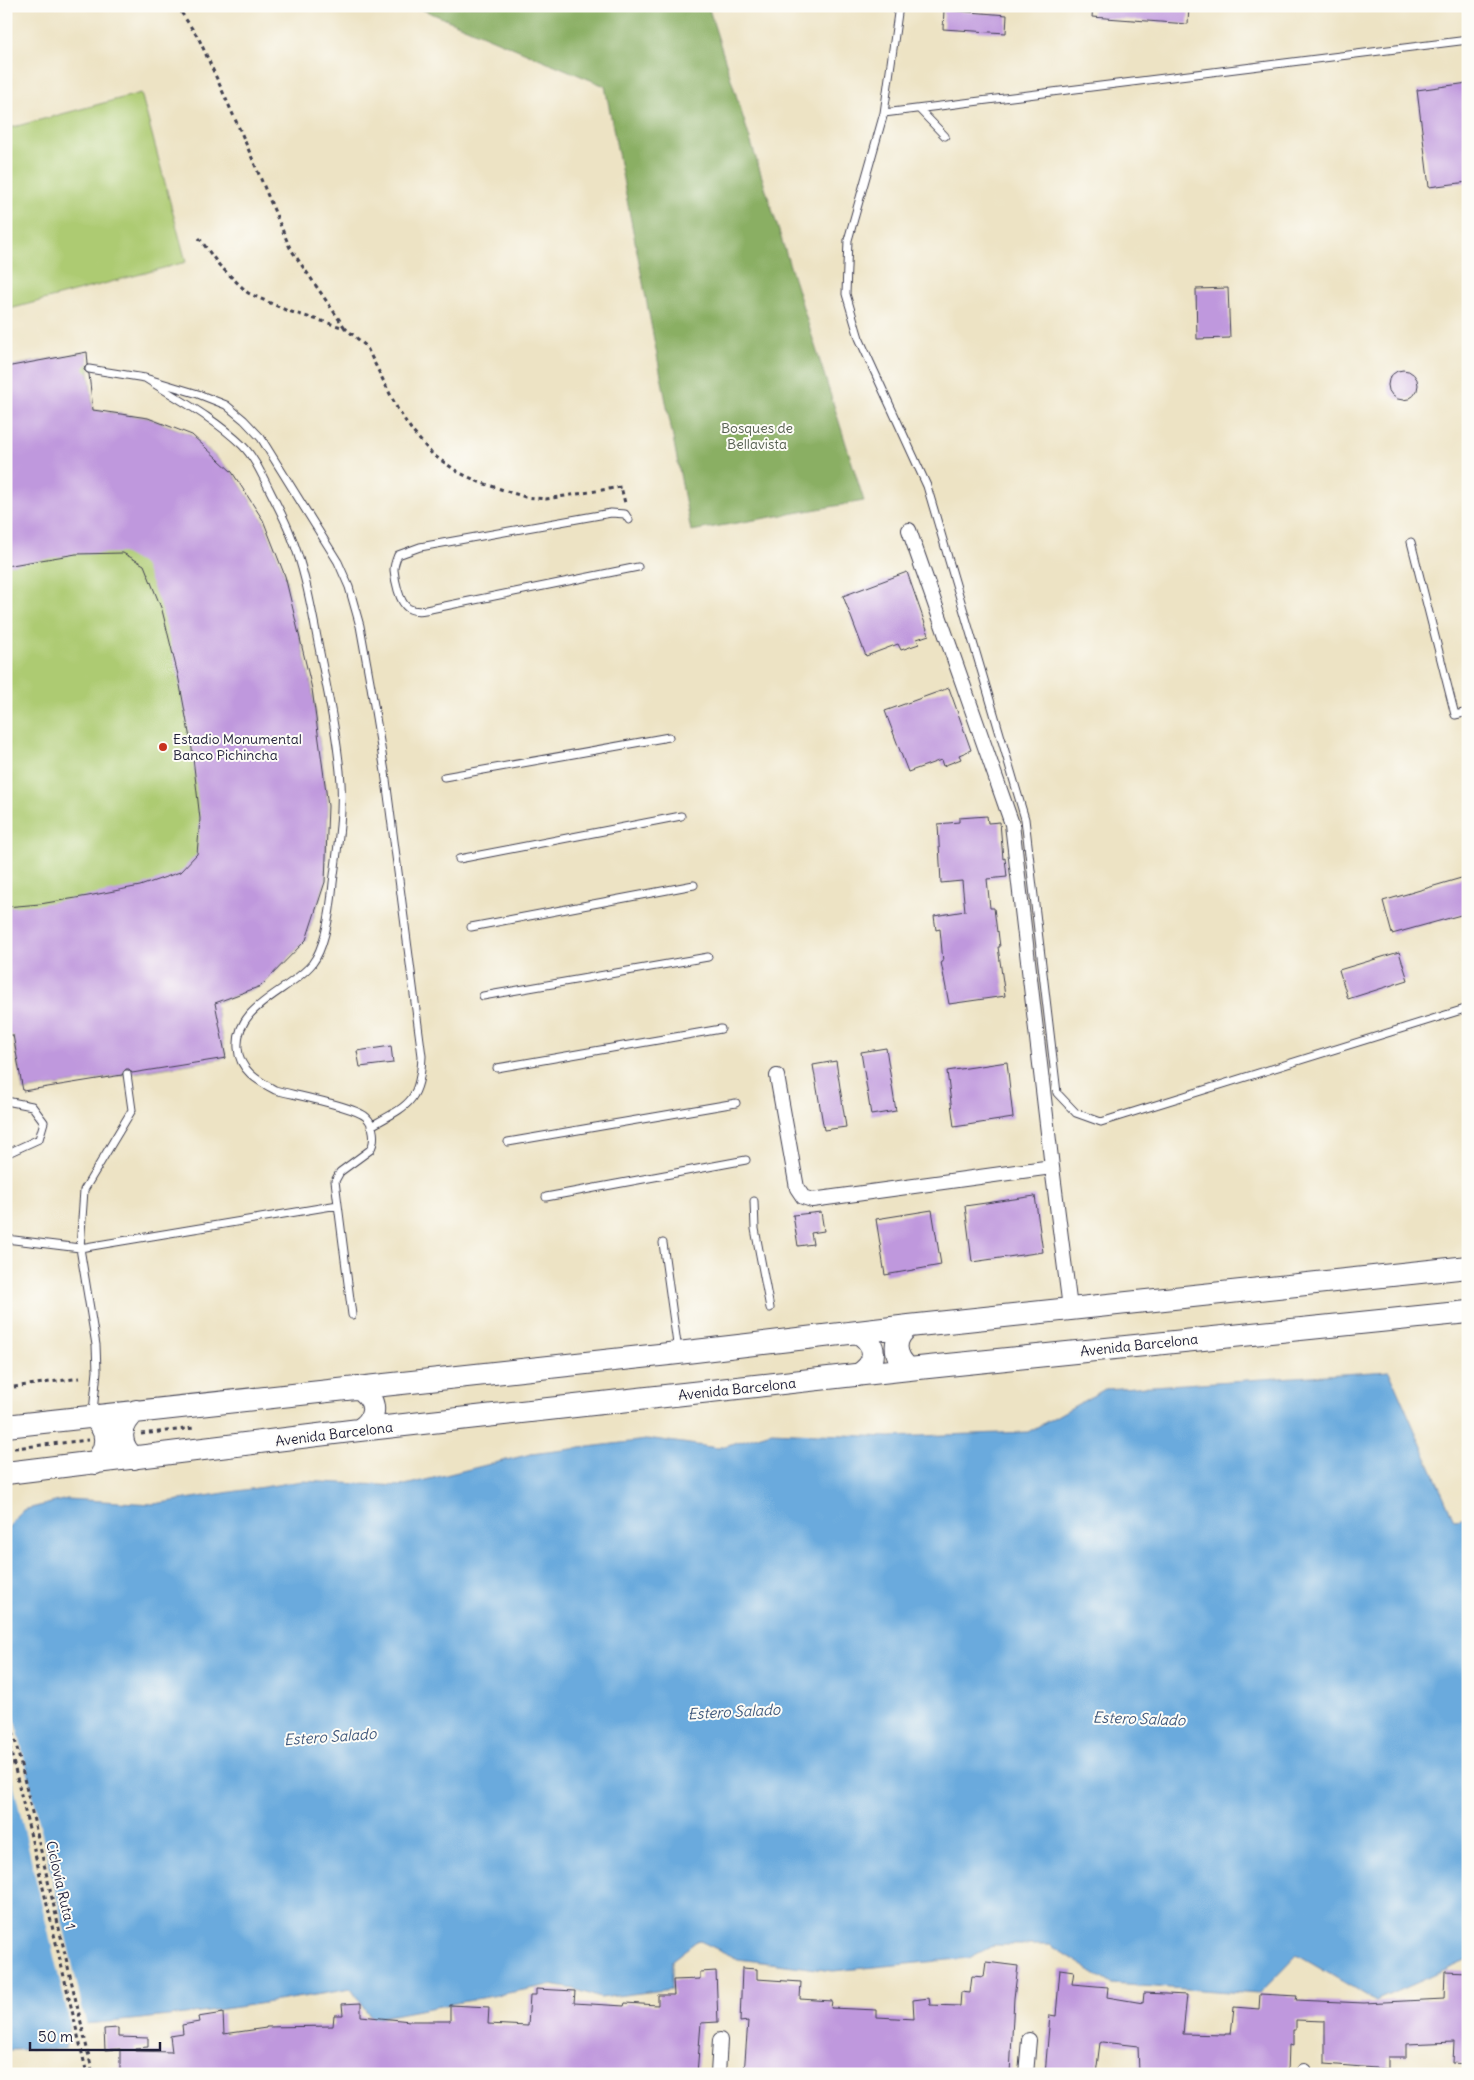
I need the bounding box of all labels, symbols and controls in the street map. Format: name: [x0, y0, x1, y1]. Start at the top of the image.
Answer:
park label: Bosques de Bellavista: [721, 419, 793, 453]
place label: Estadio Monumental Banco Pichincha: [173, 730, 302, 764]
marker: Estadio Monumental Banco Pichincha: [157, 741, 169, 753]
street label: Avenida Barcelona: [1079, 1330, 1199, 1360]
street label: Avenida Barcelona: [677, 1374, 797, 1404]
street label: Avenida Barcelona: [274, 1418, 394, 1450]
water label: Estero Salado: [687, 1700, 782, 1723]
water label: Estero Salado: [1092, 1707, 1187, 1730]
water label: Estero Salado: [283, 1724, 378, 1749]
street label: Ciclovía Ruta 1: [42, 1839, 80, 1931]
scale bar: [30, 2020, 160, 2052]
text: 50 m: [38, 2027, 73, 2046]

